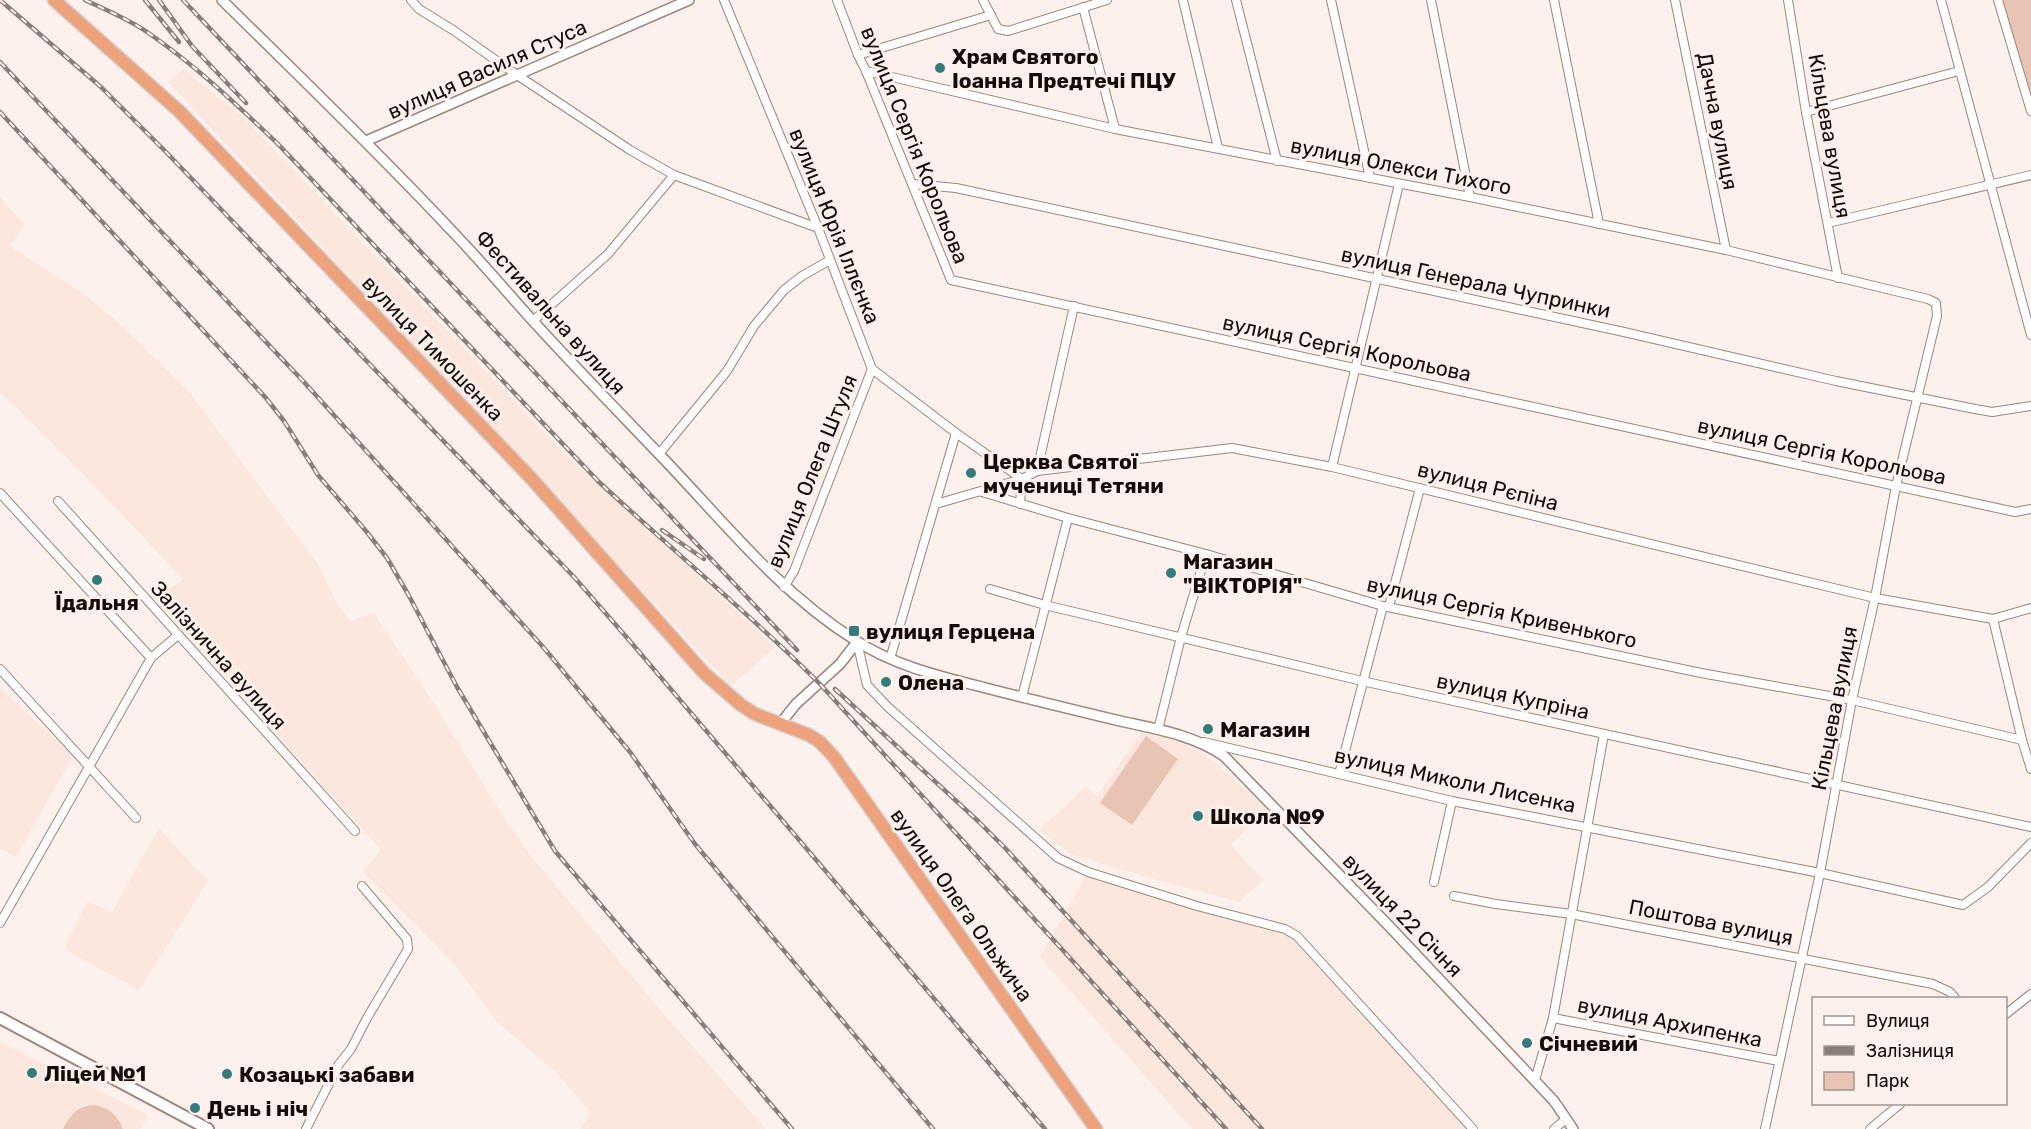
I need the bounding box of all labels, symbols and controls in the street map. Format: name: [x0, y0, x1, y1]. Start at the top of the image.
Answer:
street label: вулиця Василя Стуса: [384, 14, 590, 124]
street label: вулиця Сергія Корольова: [856, 23, 974, 267]
place label: Храм Святого Іоанна Предтечі ПЦУ: [952, 44, 1176, 93]
street label: Дачна вулиця: [1692, 50, 1744, 192]
street label: Кільцева вулиця: [1803, 52, 1857, 220]
marker: Храм Святого Іоанна Предтечі ПЦУ: [933, 61, 947, 75]
street label: вулиця Юрія Іллєнка: [784, 125, 886, 327]
street label: вулиця Олекси Тихого: [1288, 132, 1514, 200]
street label: Фестивальна вулиця: [471, 225, 631, 399]
street label: вулиця Генерала Чупринки: [1339, 241, 1613, 323]
street label: вулиця Тимошенка: [357, 270, 509, 426]
street label: вулиця Сергія Корольова: [1220, 309, 1474, 387]
street label: вулиця Олега Штуля: [762, 371, 862, 571]
street label: вулиця Сергія Корольова: [1695, 412, 1949, 490]
place label: Церква Святої мучениці Тетяни: [983, 449, 1164, 498]
street label: вулиця Рєпіна: [1415, 456, 1561, 516]
marker: Церква Святої мучениці Тетяни: [964, 466, 978, 480]
place label: Магазин "ВІКТОРІЯ": [1183, 549, 1302, 598]
marker: Магазин "ВІКТОРІЯ": [1164, 566, 1178, 580]
street label: вулиця Сергія Кривенького: [1365, 571, 1639, 653]
marker: Їдальня: [90, 573, 104, 587]
street label: Залізнична вулиця: [146, 576, 292, 734]
place label: Їдальня: [54, 590, 139, 615]
place label: вулиця Герцена: [866, 619, 1035, 644]
marker: вулиця Герцена: [847, 624, 861, 638]
street label: Кільцева вулиця: [1806, 624, 1862, 792]
street label: вулиця Купріна: [1434, 668, 1592, 724]
place label: Олена: [898, 670, 964, 695]
marker: Олена: [879, 675, 893, 689]
place label: Магазин: [1220, 717, 1310, 742]
marker: Магазин: [1201, 722, 1215, 736]
street label: вулиця Миколи Лисенка: [1332, 742, 1578, 818]
street label: вулиця Олега Ольжича: [886, 804, 1038, 1006]
place label: Школа №9: [1210, 804, 1325, 829]
marker: Школа №9: [1191, 809, 1205, 823]
street label: вулиця 22 Січня: [1338, 848, 1468, 982]
street label: Поштова вулиця: [1627, 894, 1795, 950]
street label: вулиця Архипенка: [1575, 992, 1765, 1052]
legend: [1812, 997, 2007, 1105]
text: Вулиця: [1866, 1010, 1930, 1032]
place label: Січневий: [1539, 1031, 1638, 1056]
marker: Січневий: [1520, 1036, 1534, 1050]
text: Залізниця: [1866, 1040, 1954, 1062]
place label: Ліцей №1: [44, 1061, 146, 1086]
place label: Козацькі забави: [239, 1062, 414, 1087]
marker: Ліцей №1: [25, 1066, 39, 1080]
marker: Козацькі забави: [220, 1067, 234, 1081]
text: Парк: [1866, 1070, 1910, 1092]
place label: День і ніч: [207, 1096, 308, 1121]
marker: День і ніч: [188, 1101, 202, 1115]

